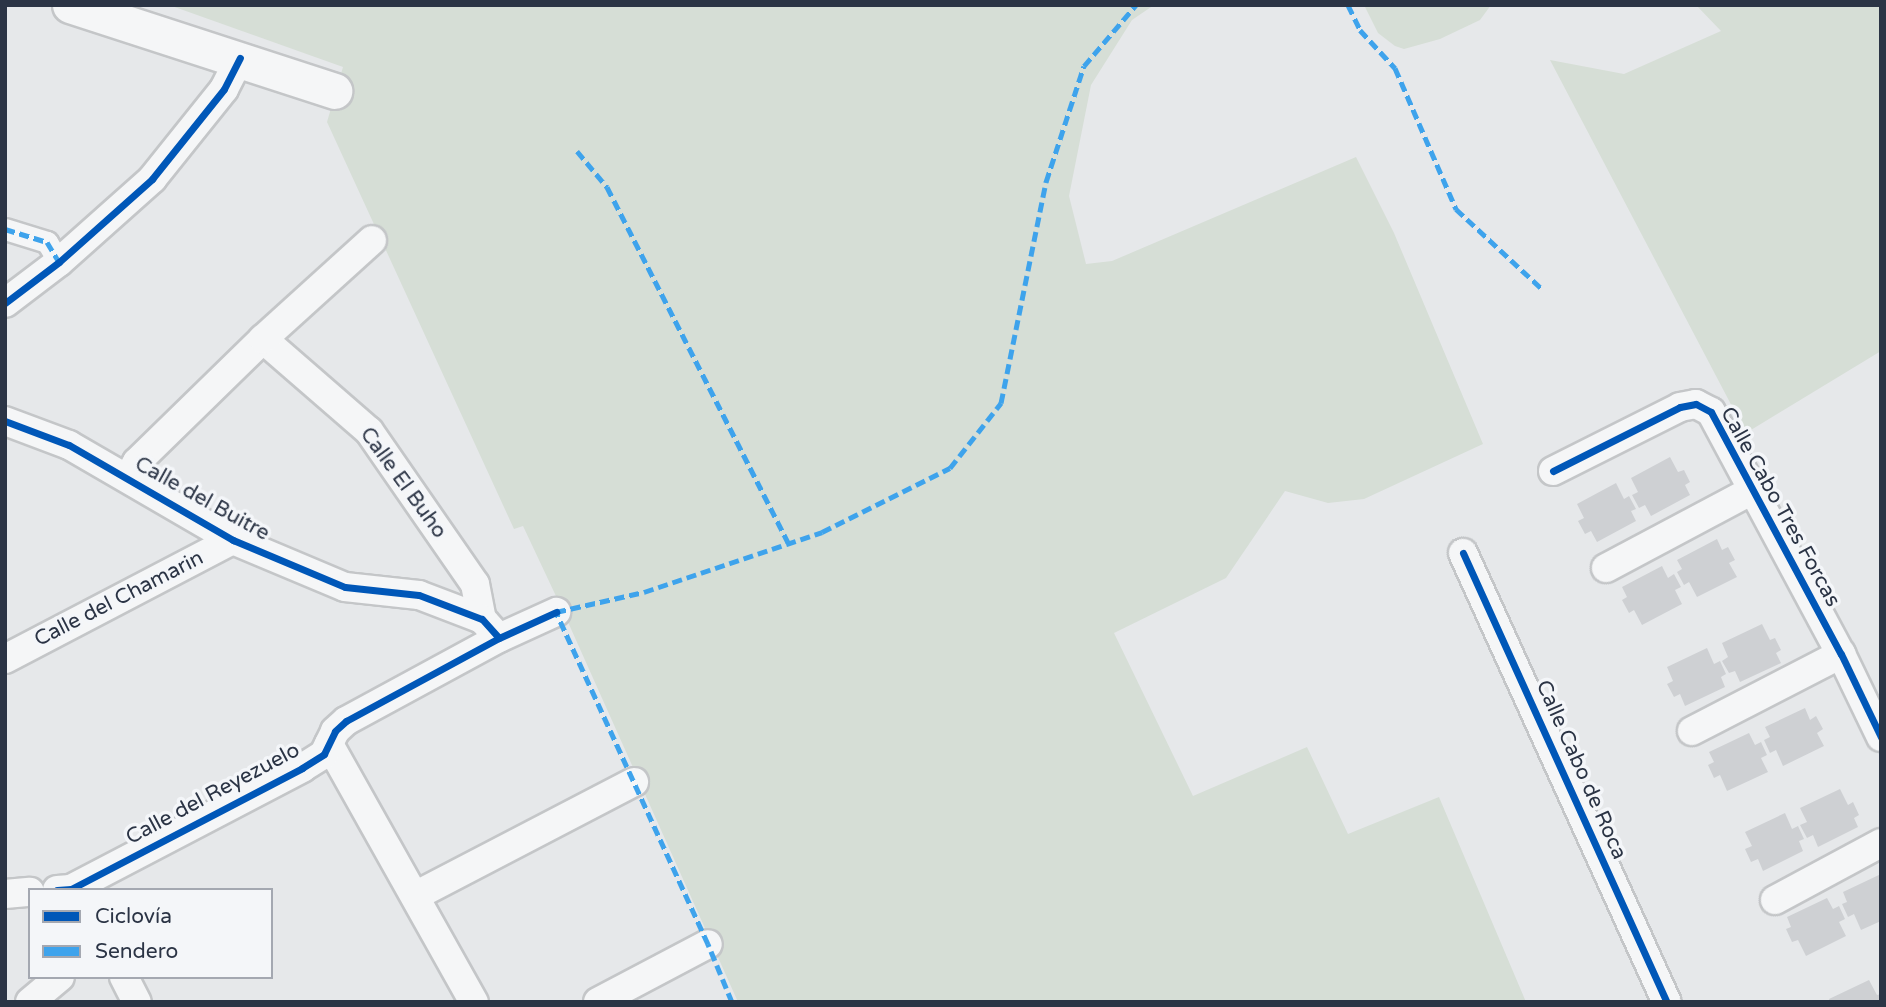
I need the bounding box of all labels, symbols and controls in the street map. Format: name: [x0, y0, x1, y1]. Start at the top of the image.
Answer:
street label: Calle Cabo Tres Forcas: [1715, 403, 1845, 611]
street label: Calle El Buho: [354, 423, 452, 543]
street label: Calle del Buitre: [130, 452, 274, 546]
street label: Calle del Chamarin: [30, 545, 208, 653]
street label: Calle Cabo de Roca: [1530, 677, 1632, 863]
street label: Calle del Reyezuelo: [122, 738, 304, 850]
legend: [28, 888, 273, 979]
text: Ciclovía: [95, 904, 172, 929]
text: Sendero: [95, 939, 178, 964]

